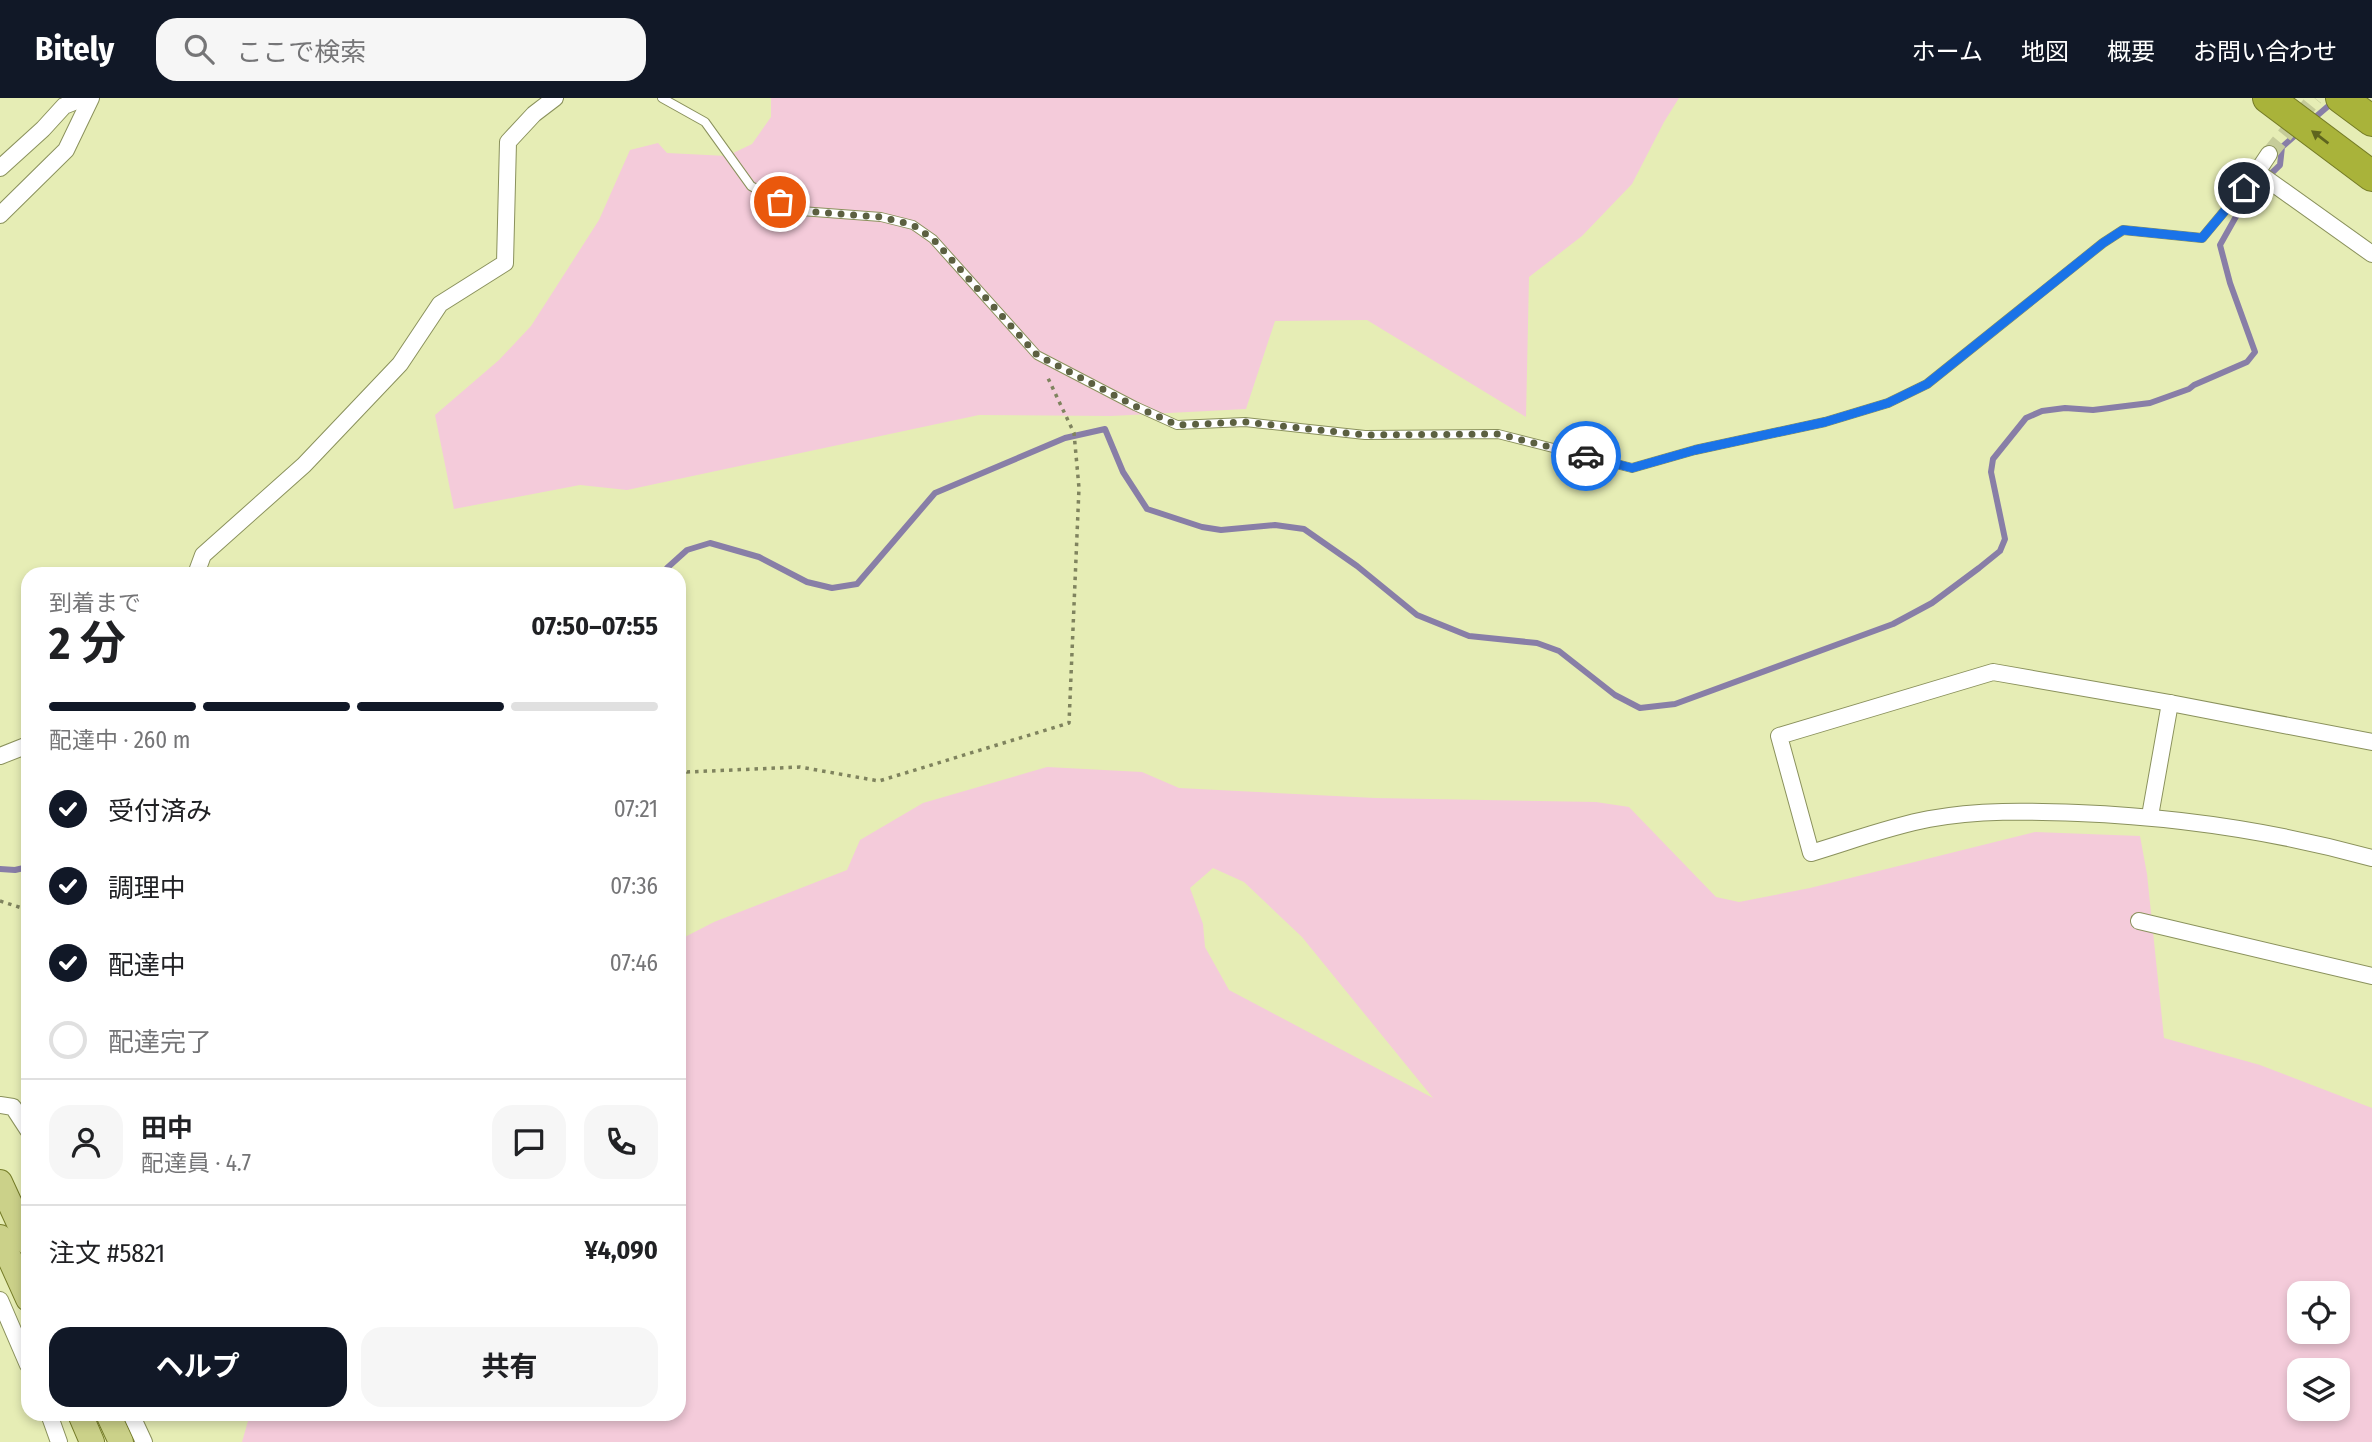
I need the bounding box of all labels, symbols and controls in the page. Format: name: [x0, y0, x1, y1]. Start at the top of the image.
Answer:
search box: [156, 18, 646, 81]
text: Bitely: [35, 29, 114, 69]
icon: search: [180, 30, 218, 68]
text: ここで検索: [236, 37, 366, 68]
text: ホーム: [1912, 38, 1983, 66]
text: 地図: [2021, 38, 2069, 66]
text: 概要: [2107, 38, 2155, 66]
text: お問い合わせ: [2193, 38, 2337, 66]
one-way arrow: [2311, 130, 2329, 144]
pin: [2214, 158, 2274, 218]
icon: home: [2225, 169, 2263, 207]
pin: [750, 172, 810, 232]
icon: bag: [761, 183, 799, 221]
courier: [1551, 421, 1621, 491]
icon: car: [1567, 437, 1605, 475]
text: 到着まで: [49, 589, 141, 617]
text: 07:50–07:55: [531, 611, 658, 642]
text: 2 分: [49, 616, 126, 671]
text: 配達中 · 260 m: [49, 726, 190, 754]
icon: check: [49, 790, 87, 828]
text: 07:21: [614, 795, 658, 823]
text: 受付済み: [108, 796, 212, 827]
icon: check: [49, 867, 87, 905]
text: 07:36: [610, 872, 658, 900]
text: 調理中: [108, 873, 186, 904]
icon: check: [49, 944, 87, 982]
text: 07:46: [610, 949, 658, 977]
text: 配達中: [108, 950, 186, 981]
text: 配達完了: [108, 1027, 212, 1058]
button: person: [49, 1105, 123, 1179]
button: chat: [492, 1105, 566, 1179]
button: phone: [584, 1105, 658, 1179]
text: 田中: [141, 1113, 193, 1144]
text: 配達員 · 4.7: [141, 1149, 251, 1177]
text: ¥4,090: [585, 1235, 658, 1266]
text: 注文 #5821: [49, 1238, 165, 1269]
map controls: [2287, 1281, 2350, 1421]
button: locate: [2287, 1281, 2350, 1344]
button: ヘルプ: [49, 1327, 347, 1407]
button: 共有: [361, 1327, 658, 1407]
button: layers: [2287, 1358, 2350, 1421]

